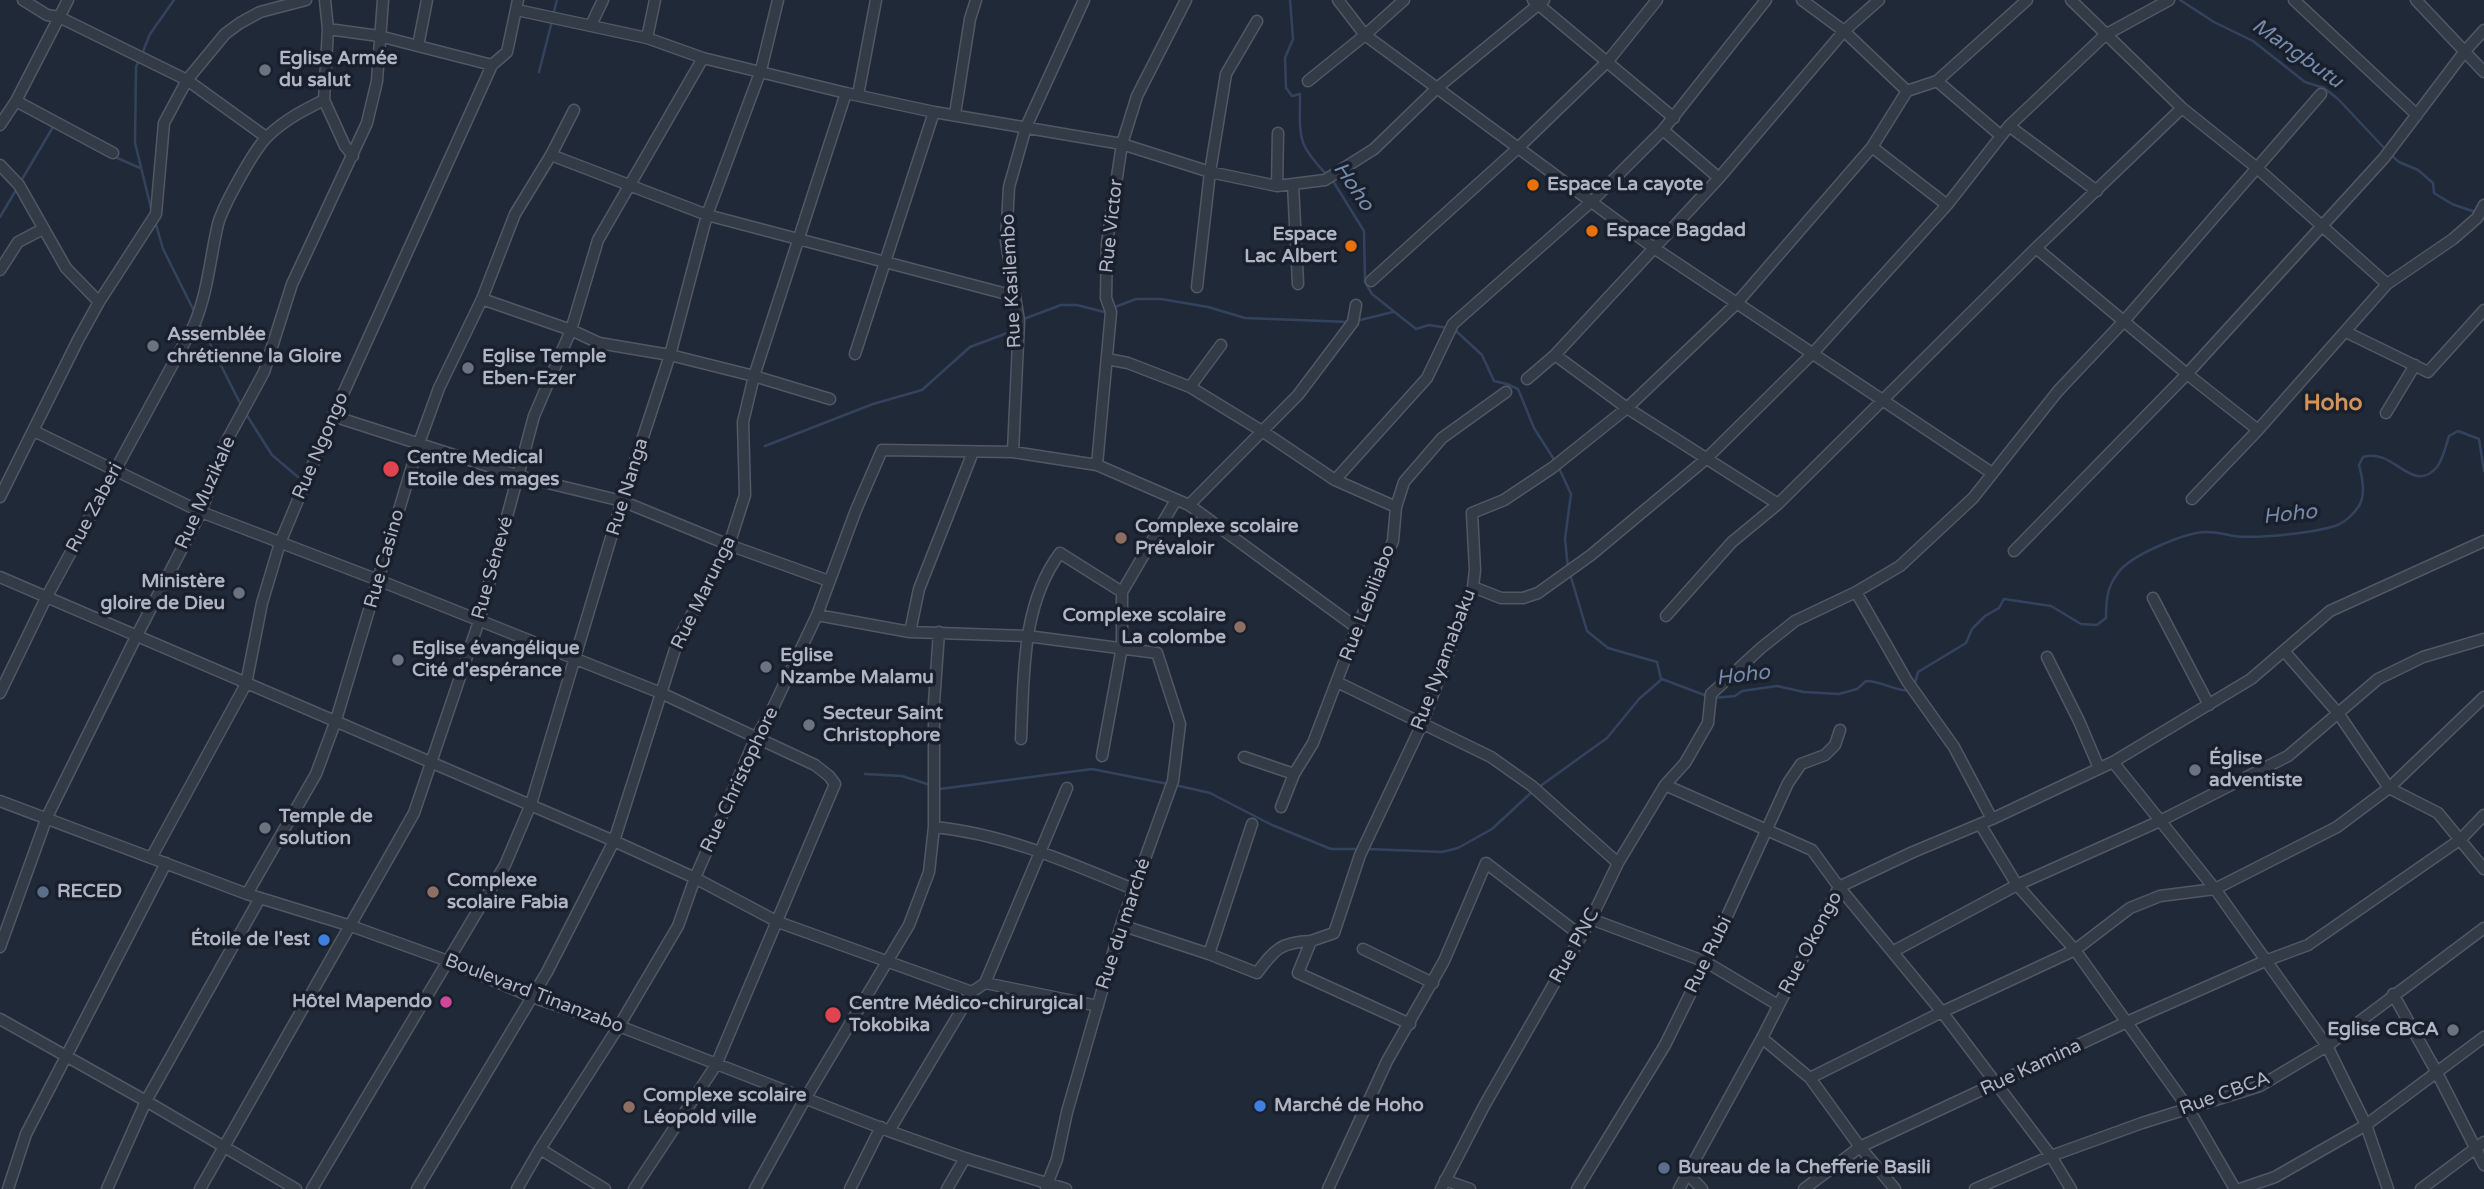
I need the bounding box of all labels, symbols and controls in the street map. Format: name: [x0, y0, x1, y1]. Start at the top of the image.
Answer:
water label: Mangbutu: [2247, 14, 2347, 94]
place label: Eglise Armée du salut: [279, 48, 397, 92]
marker: Eglise Armée du salut: [257, 62, 273, 78]
water label: Hoho: [1327, 158, 1379, 216]
place label: Espace La cayote: [1547, 174, 1703, 196]
marker: Espace La cayote: [1525, 177, 1541, 193]
street label: Rue Victor: [1096, 178, 1128, 274]
street label: Rue Kasilembo: [997, 213, 1027, 349]
place label: Espace Bagdad: [1606, 220, 1746, 242]
marker: Espace Bagdad: [1584, 223, 1600, 239]
place label: Espace Lac Albert: [1244, 224, 1337, 268]
marker: Espace Lac Albert: [1343, 238, 1359, 254]
place label: Assemblée chrétienne la Gloire: [167, 324, 342, 368]
marker: Assemblée chrétienne la Gloire: [145, 338, 161, 354]
place label: Eglise Temple Eben-Ezer: [482, 346, 606, 390]
marker: Eglise Temple Eben-Ezer: [460, 360, 476, 376]
street label: Rue Ngongo: [288, 389, 354, 503]
district label: Hoho: [2303, 390, 2363, 418]
street label: Rue Muzikale: [171, 433, 241, 553]
street label: Rue Nanga: [602, 435, 654, 539]
place label: Centre Medical Etoile des mages: [407, 447, 559, 491]
street label: Rue Zaberi: [62, 459, 128, 557]
marker: Centre Medical Etoile des mages: [381, 459, 401, 479]
water label: Hoho: [2262, 500, 2318, 530]
street label: Rue Casino: [360, 507, 410, 611]
street label: Rue Sénevé: [467, 514, 519, 622]
place label: Complexe scolaire Prévaloir: [1135, 516, 1299, 560]
marker: Complexe scolaire Prévaloir: [1113, 530, 1129, 546]
street label: Rue Marunga: [667, 533, 741, 653]
street label: Rue Lebiliabo: [1335, 542, 1401, 664]
place label: Ministère gloire de Dieu: [100, 571, 225, 615]
marker: Ministère gloire de Dieu: [231, 585, 247, 601]
street label: Rue Nyamabaku: [1407, 586, 1481, 734]
place label: Complexe scolaire La colombe: [1062, 605, 1226, 649]
marker: Complexe scolaire La colombe: [1232, 619, 1248, 635]
place label: Eglise évangélique Cité d'espérance: [412, 638, 580, 682]
place label: Eglise Nzambe Malamu: [780, 645, 934, 689]
marker: Eglise évangélique Cité d'espérance: [390, 652, 406, 668]
marker: Eglise Nzambe Malamu: [758, 659, 774, 675]
water label: Hoho: [1715, 660, 1771, 692]
place label: Secteur Saint Christophore: [823, 703, 943, 747]
street label: Rue Christophore: [696, 704, 784, 856]
marker: Secteur Saint Christophore: [801, 717, 817, 733]
place label: Église adventiste: [2209, 748, 2303, 792]
marker: Église adventiste: [2187, 762, 2203, 778]
place label: Temple de solution: [279, 806, 373, 850]
marker: Temple de solution: [257, 820, 273, 836]
street label: Rue du marché: [1092, 855, 1156, 993]
place label: Complexe scolaire Fabia: [447, 870, 569, 914]
place label: RECED: [57, 881, 122, 903]
marker: RECED: [35, 884, 51, 900]
marker: Complexe scolaire Fabia: [425, 884, 441, 900]
street label: Rue Okongo: [1774, 888, 1848, 998]
street label: Rue PNC: [1545, 905, 1605, 987]
street label: Rue Rubi: [1681, 913, 1737, 997]
place label: Étoile de l'est: [191, 929, 310, 951]
marker: Étoile de l'est: [316, 932, 332, 948]
street label: Boulevard Tinanzabo: [441, 949, 627, 1039]
place label: Hôtel Mapendo: [292, 991, 432, 1013]
place label: Centre Médico-chirurgical Tokobika: [849, 993, 1083, 1037]
marker: Hôtel Mapendo: [438, 994, 454, 1010]
marker: Centre Médico-chirurgical Tokobika: [823, 1005, 843, 1025]
place label: Eglise CBCA: [2327, 1019, 2439, 1041]
marker: Eglise CBCA: [2445, 1022, 2461, 1038]
street label: Rue Kamina: [1977, 1035, 2085, 1101]
street label: Rue CBCA: [2177, 1067, 2273, 1121]
place label: Complexe scolaire Léopold ville: [643, 1085, 807, 1129]
place label: Marché de Hoho: [1274, 1095, 1424, 1117]
marker: Marché de Hoho: [1252, 1098, 1268, 1114]
marker: Complexe scolaire Léopold ville: [621, 1099, 637, 1115]
place label: Bureau de la Chefferie Basili: [1678, 1157, 1931, 1179]
marker: Bureau de la Chefferie Basili: [1656, 1160, 1672, 1176]

